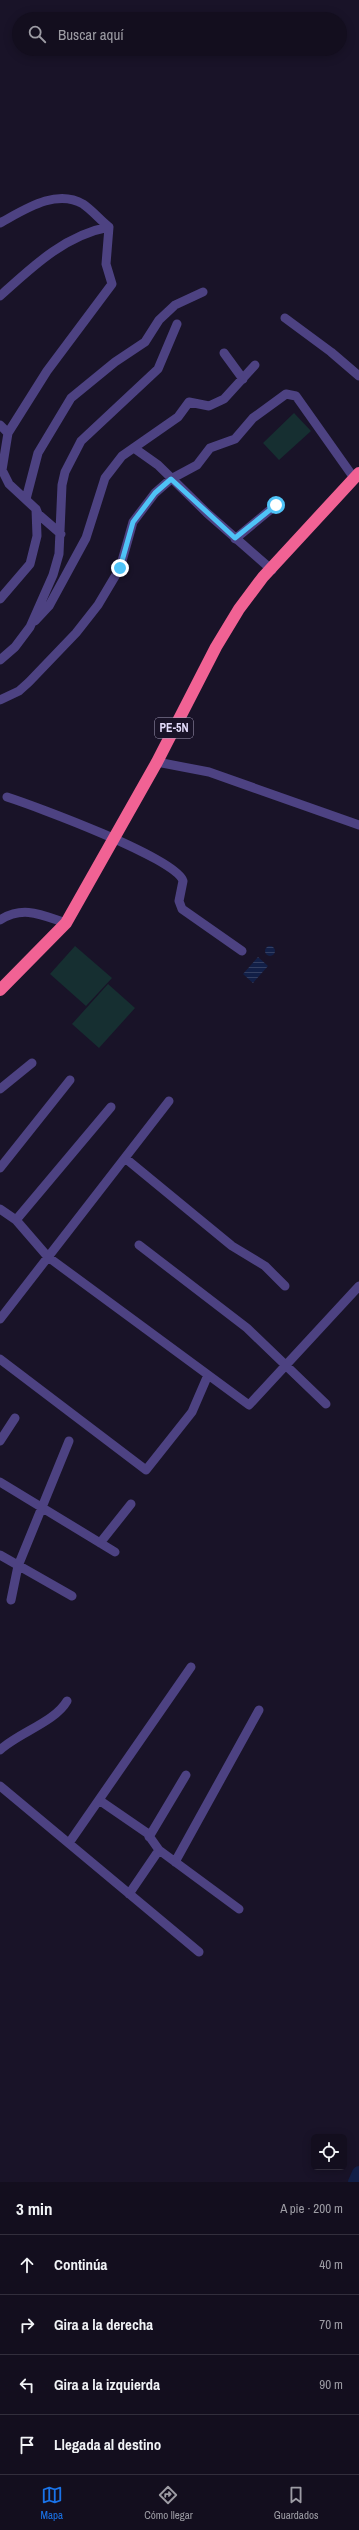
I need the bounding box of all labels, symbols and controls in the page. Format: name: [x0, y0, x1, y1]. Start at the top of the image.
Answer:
search box: [12, 12, 347, 56]
icon: search: [26, 23, 48, 45]
text: Buscar aquí: [58, 24, 124, 45]
route start: [267, 496, 285, 514]
route end: [111, 559, 129, 577]
road number: PE-5N: [155, 718, 193, 738]
map controls: [311, 2134, 347, 2170]
button: locate: [311, 2134, 347, 2170]
text: 3 min: [16, 2197, 52, 2220]
text: A pie · 200 m: [280, 2200, 343, 2217]
icon: ahead: [16, 2254, 38, 2276]
text: Continúa: [54, 2254, 107, 2275]
text: 40 m: [319, 2256, 343, 2273]
icon: right: [16, 2314, 38, 2336]
text: Gira a la derecha: [54, 2314, 153, 2335]
text: 70 m: [319, 2316, 343, 2333]
icon: left: [16, 2374, 38, 2396]
text: Gira a la izquierda: [54, 2374, 160, 2395]
text: 90 m: [319, 2376, 343, 2393]
icon: arrive: [16, 2434, 38, 2456]
text: Llegada al destino: [54, 2434, 161, 2455]
tab: Mapa: [41, 2484, 63, 2522]
tab: Cómo llegar: [144, 2484, 193, 2522]
tab: Guardados: [274, 2484, 318, 2522]

